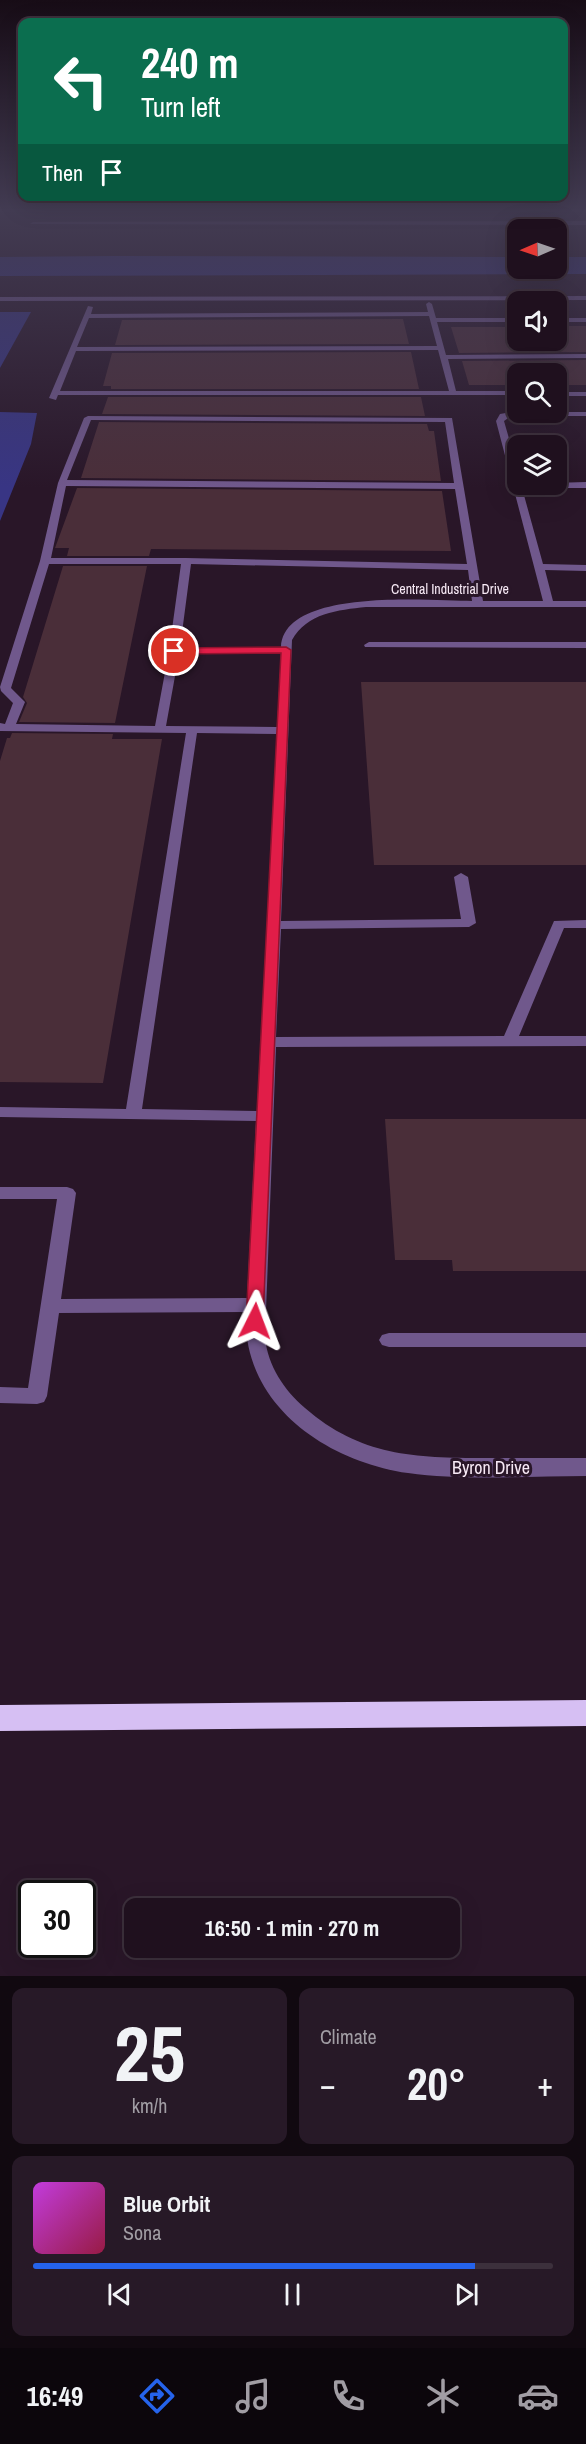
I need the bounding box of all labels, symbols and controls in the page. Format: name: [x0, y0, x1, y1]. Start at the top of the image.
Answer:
text: 240 m: [141, 35, 239, 91]
icon: left: [42, 42, 120, 120]
text: Turn left: [141, 89, 220, 125]
icon: arrive: [95, 156, 128, 189]
text: Then: [42, 158, 83, 188]
north arrow: [507, 219, 567, 279]
map controls: [507, 219, 567, 495]
button: sound: [507, 291, 567, 351]
button: search: [507, 363, 567, 423]
button: layers: [507, 435, 567, 495]
street label: Central Industrial Drive: [391, 580, 509, 598]
pin: [148, 625, 199, 676]
icon: arrive: [157, 634, 190, 667]
position arrow: [223, 1289, 287, 1353]
street label: Byron Drive: [452, 1455, 530, 1480]
speed limit sign: 30: [18, 1880, 96, 1958]
text: 16:50 · 1 min · 270 m: [205, 1913, 379, 1943]
text: 25: [114, 2000, 185, 2105]
text: Climate: [320, 2023, 377, 2050]
text: 20°: [407, 2053, 466, 2114]
text: −: [320, 2062, 336, 2106]
text: +: [537, 2062, 553, 2106]
text: km/h: [132, 2092, 167, 2119]
text: Blue Orbit: [123, 2189, 210, 2219]
text: Sona: [123, 2219, 161, 2246]
icon: previous: [103, 2278, 136, 2311]
icon: pause: [276, 2278, 309, 2311]
icon: next: [450, 2278, 483, 2311]
icon: directions: [136, 2375, 178, 2417]
icon: music: [232, 2375, 274, 2417]
icon: phone: [327, 2375, 369, 2417]
icon: climate: [422, 2375, 464, 2417]
icon: car: [517, 2375, 559, 2417]
text: 16:49: [27, 2378, 83, 2414]

